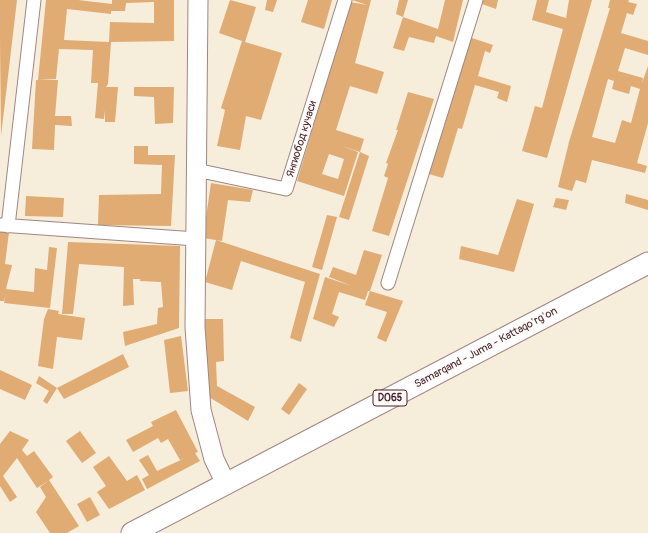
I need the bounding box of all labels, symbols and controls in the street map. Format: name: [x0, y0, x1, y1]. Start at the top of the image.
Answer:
street label: Янгиобод кучаси: [284, 99, 320, 179]
street label: Samarqand - Juma - Kattaqo‘rg‘on: [412, 305, 560, 391]
road number: D065: [373, 390, 407, 406]

